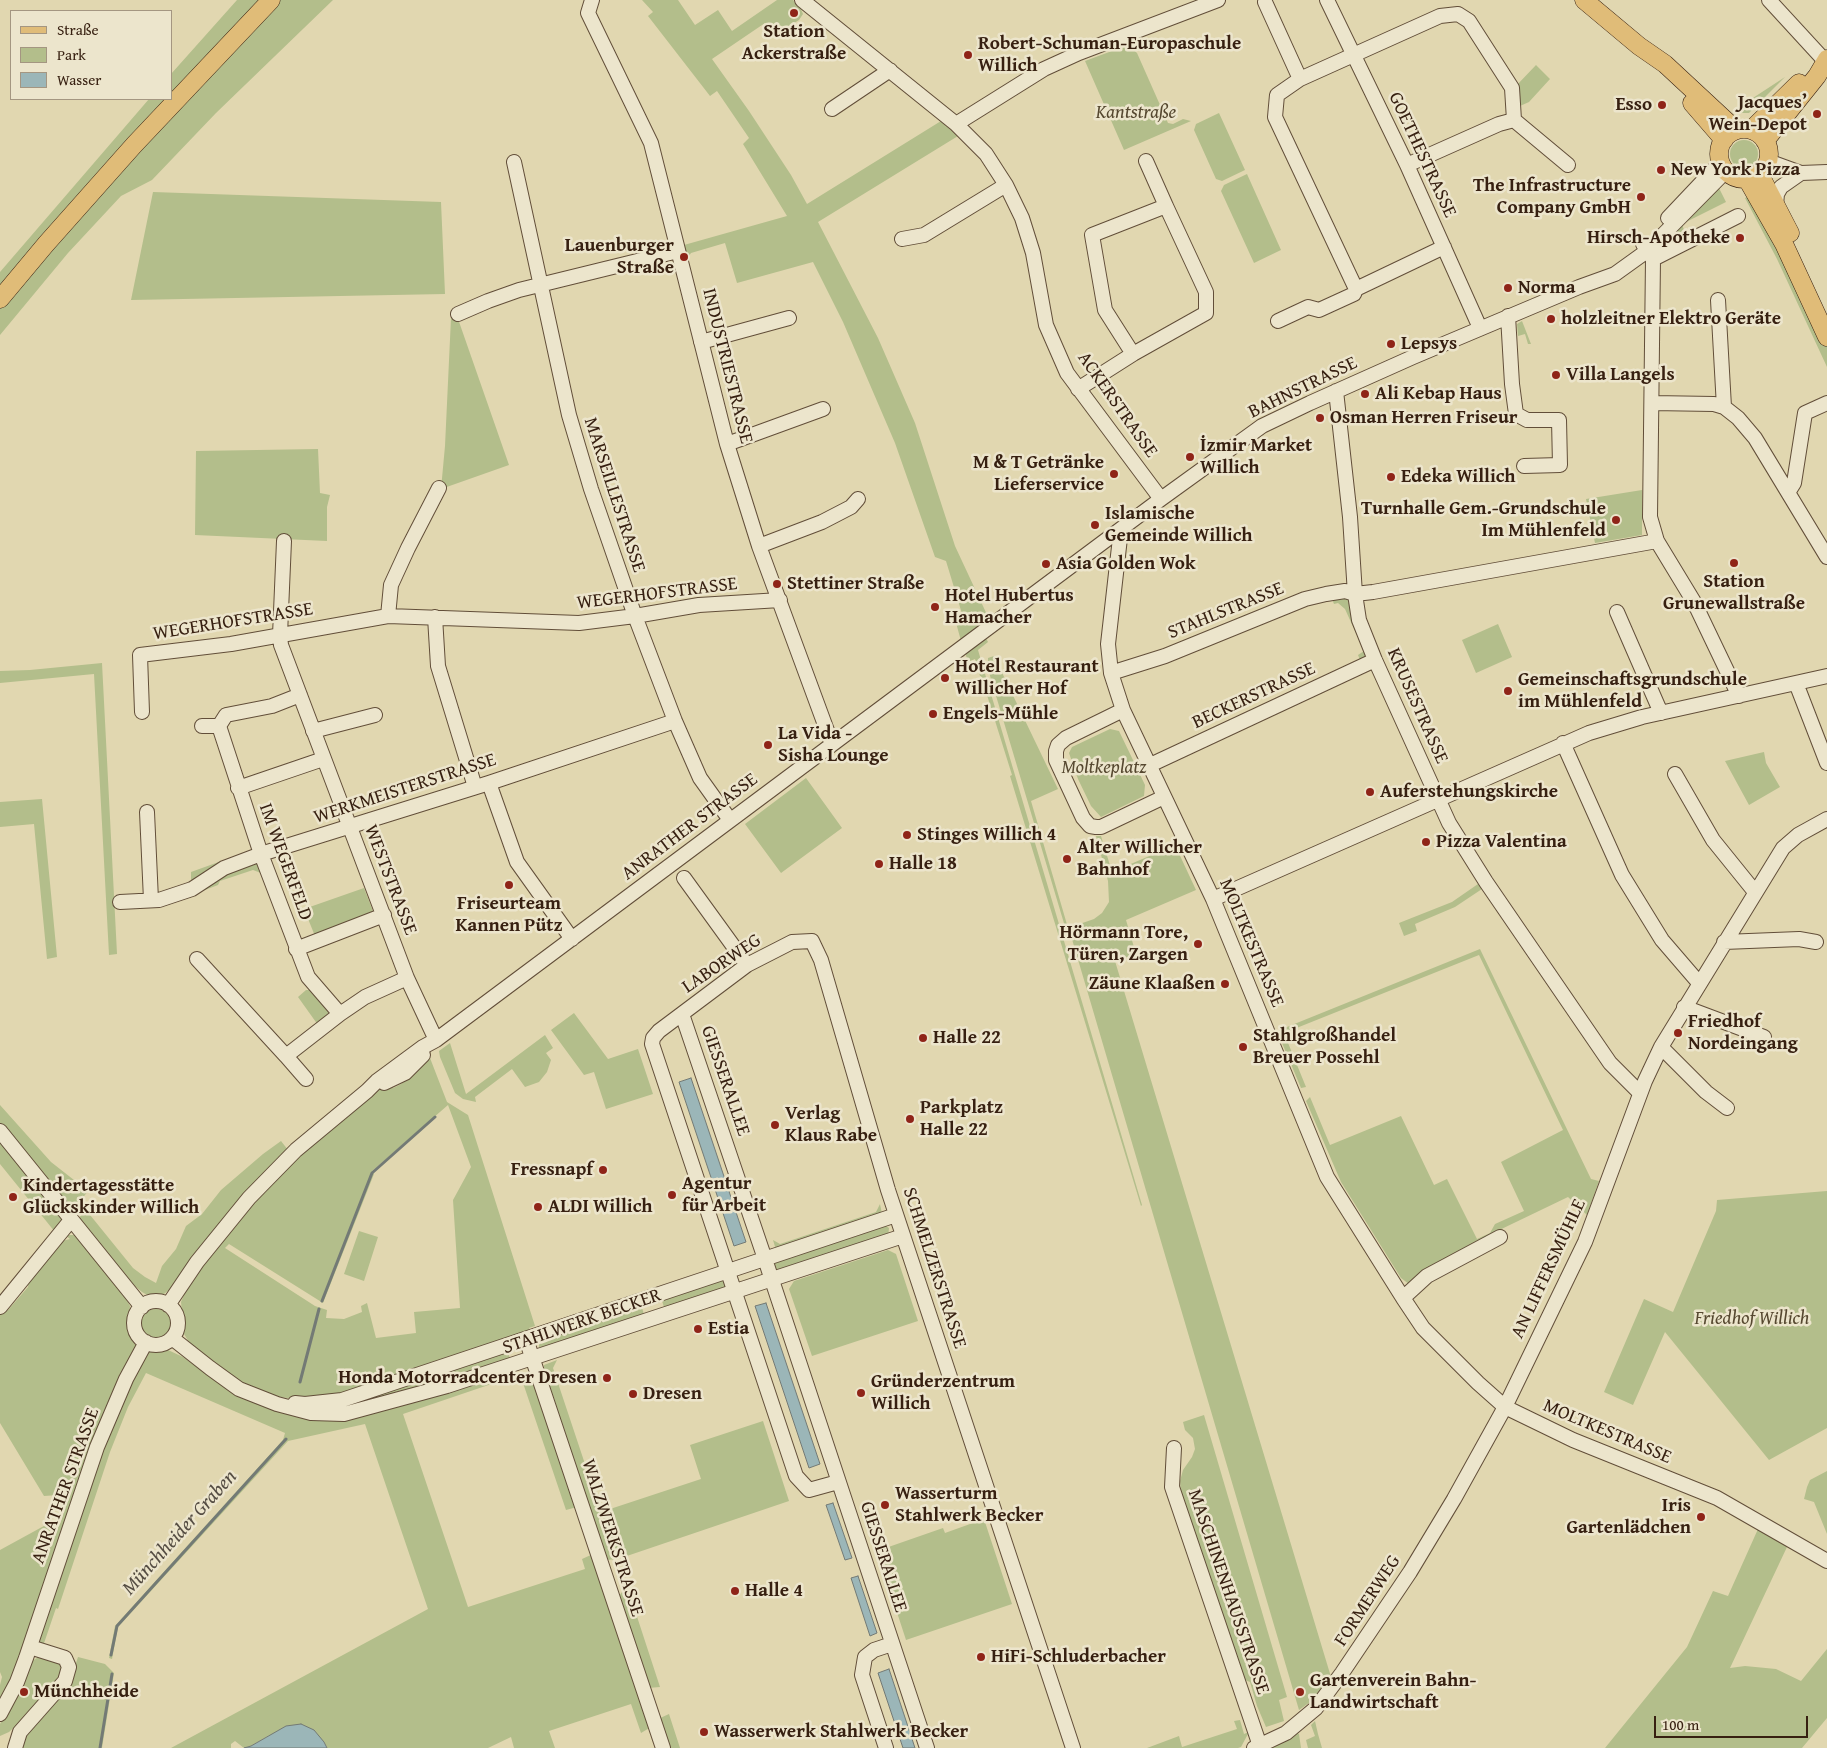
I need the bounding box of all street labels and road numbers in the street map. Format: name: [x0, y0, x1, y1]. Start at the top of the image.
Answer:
street label: GOETHESTRASSE: [1383, 89, 1461, 221]
street label: INDUSTRIESTRASSE: [697, 286, 757, 446]
street label: ACKERSTRASSE: [1072, 348, 1162, 462]
street label: BAHNSTRASSE: [1245, 352, 1361, 424]
street label: MARSEILLESTRASSE: [578, 415, 650, 575]
street label: WEGERHOFSTRASSE: [575, 573, 739, 615]
street label: STAHLSTRASSE: [1165, 577, 1287, 645]
street label: WEGERHOFSTRASSE: [151, 598, 315, 646]
street label: KRUSESTRASSE: [1381, 645, 1453, 767]
street label: BECKERSTRASSE: [1189, 658, 1319, 734]
street label: WERKMEISTERSTRASSE: [311, 749, 499, 829]
street label: ANRATHER STRASSE: [618, 769, 762, 885]
street label: IM WEGERFELD: [253, 800, 317, 924]
street label: WESTSTRASSE: [359, 822, 421, 938]
street label: MOLTKESTRASSE: [1214, 875, 1288, 1011]
street label: LABORWEG: [678, 929, 766, 999]
street label: GIESSERALLEE: [695, 1023, 755, 1139]
street label: SCHMELZERSTRASSE: [897, 1185, 971, 1351]
street label: AN LIFFERSMÜHLE: [1507, 1196, 1591, 1342]
street label: STAHLWERK BECKER: [500, 1284, 664, 1360]
street label: MOLTKESTRASSE: [1539, 1395, 1675, 1469]
street label: ANRATHER STRASSE: [27, 1405, 105, 1567]
street label: WALZWERKSTRASSE: [576, 1456, 648, 1620]
street label: MASCHINENHAUSSTRASSE: [1182, 1486, 1274, 1698]
street label: GIESSERALLEE: [854, 1499, 912, 1615]
street label: FORMERWEG: [1330, 1551, 1406, 1651]

